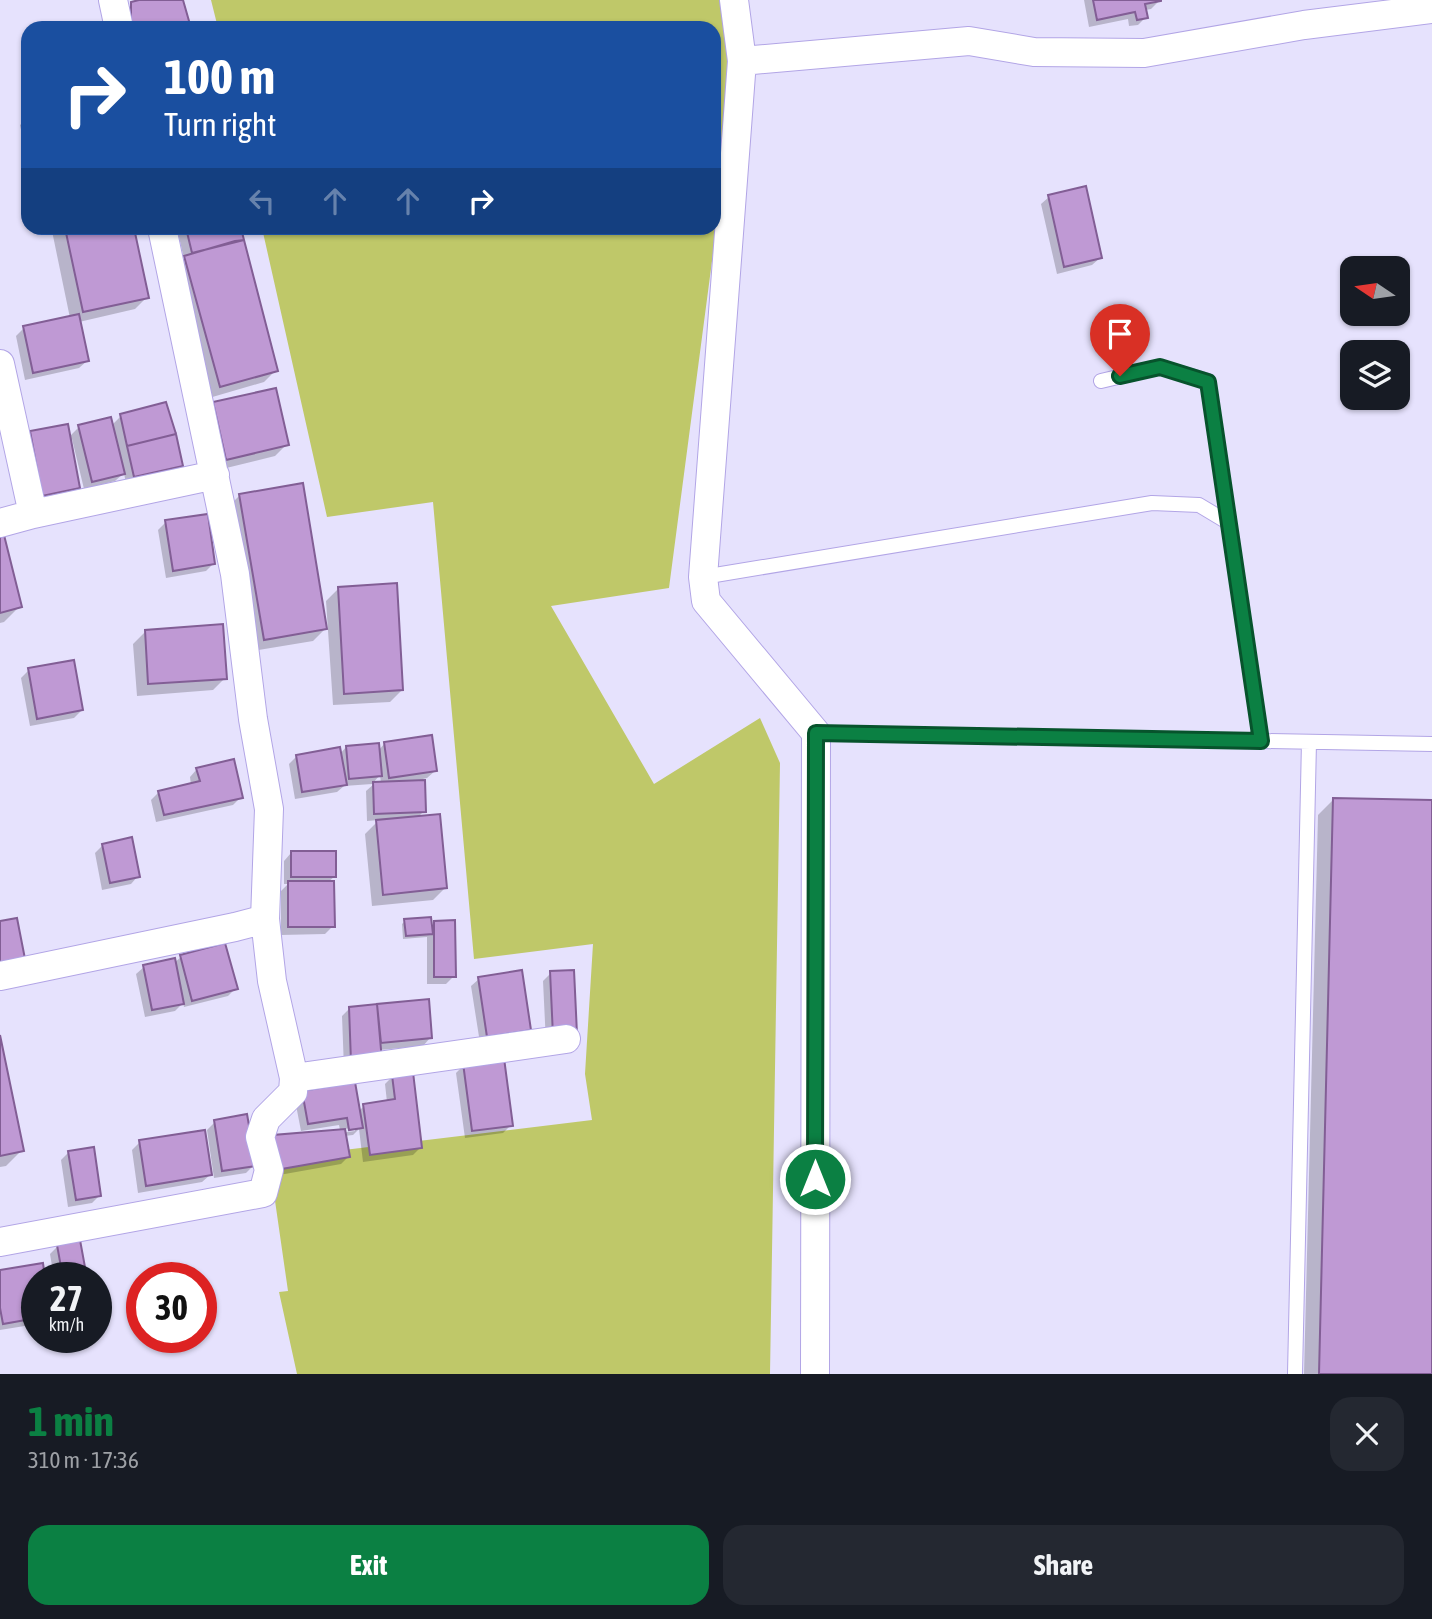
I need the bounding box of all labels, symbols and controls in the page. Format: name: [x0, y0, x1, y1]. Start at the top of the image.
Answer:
text: 100 m: [164, 48, 275, 104]
icon: right: [49, 49, 140, 140]
text: Turn right: [164, 106, 277, 143]
icon: left: [243, 182, 281, 220]
icon: ahead: [316, 182, 354, 220]
icon: ahead: [389, 182, 427, 220]
icon: right: [462, 182, 500, 220]
north arrow: [1340, 256, 1410, 326]
map controls: [1340, 256, 1410, 410]
pin: [1090, 304, 1150, 376]
icon: arrive: [1101, 315, 1139, 353]
button: layers: [1340, 340, 1410, 410]
position arrow: [778, 1142, 852, 1216]
speed limit sign: 30: [126, 1262, 217, 1353]
text: 27: [50, 1278, 83, 1318]
text: km/h: [49, 1314, 84, 1335]
text: 1 min: [28, 1397, 114, 1445]
button: close: [1330, 1397, 1404, 1471]
text: 310 m · 17:36: [28, 1447, 139, 1473]
button: Exit: [28, 1525, 709, 1605]
button: Share: [723, 1525, 1404, 1605]

